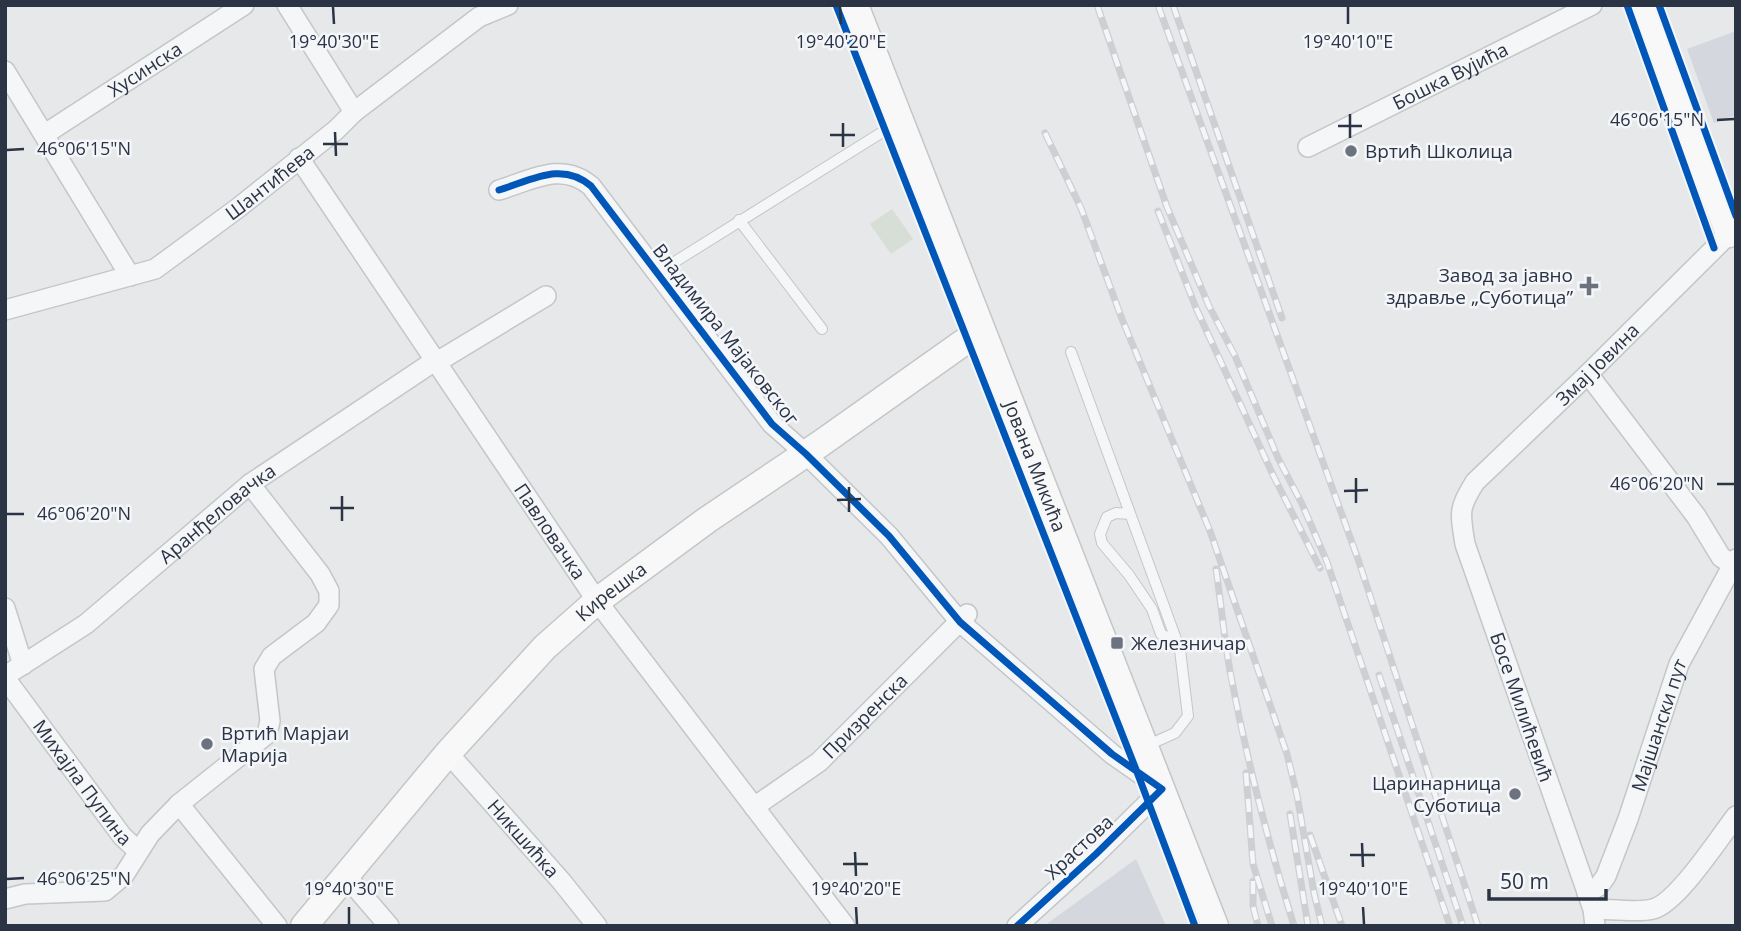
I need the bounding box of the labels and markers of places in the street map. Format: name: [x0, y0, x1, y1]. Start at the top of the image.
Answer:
place label: Вртић Школица: [1365, 138, 1513, 164]
marker: Вртић Школица: [1343, 143, 1359, 159]
place label: Завод за јавно здравље „Суботица”: [1386, 262, 1573, 310]
marker: Завод за јавно здравље „Суботица”: [1579, 276, 1599, 296]
place label: Железничар: [1131, 630, 1246, 656]
marker: Железничар: [1109, 635, 1125, 651]
place label: Вртић Марјаи Марија: [221, 720, 349, 768]
marker: Вртић Марјаи Марија: [199, 736, 215, 752]
place label: Царинарница Суботица: [1372, 770, 1501, 818]
marker: Царинарница Суботица: [1507, 786, 1523, 802]

